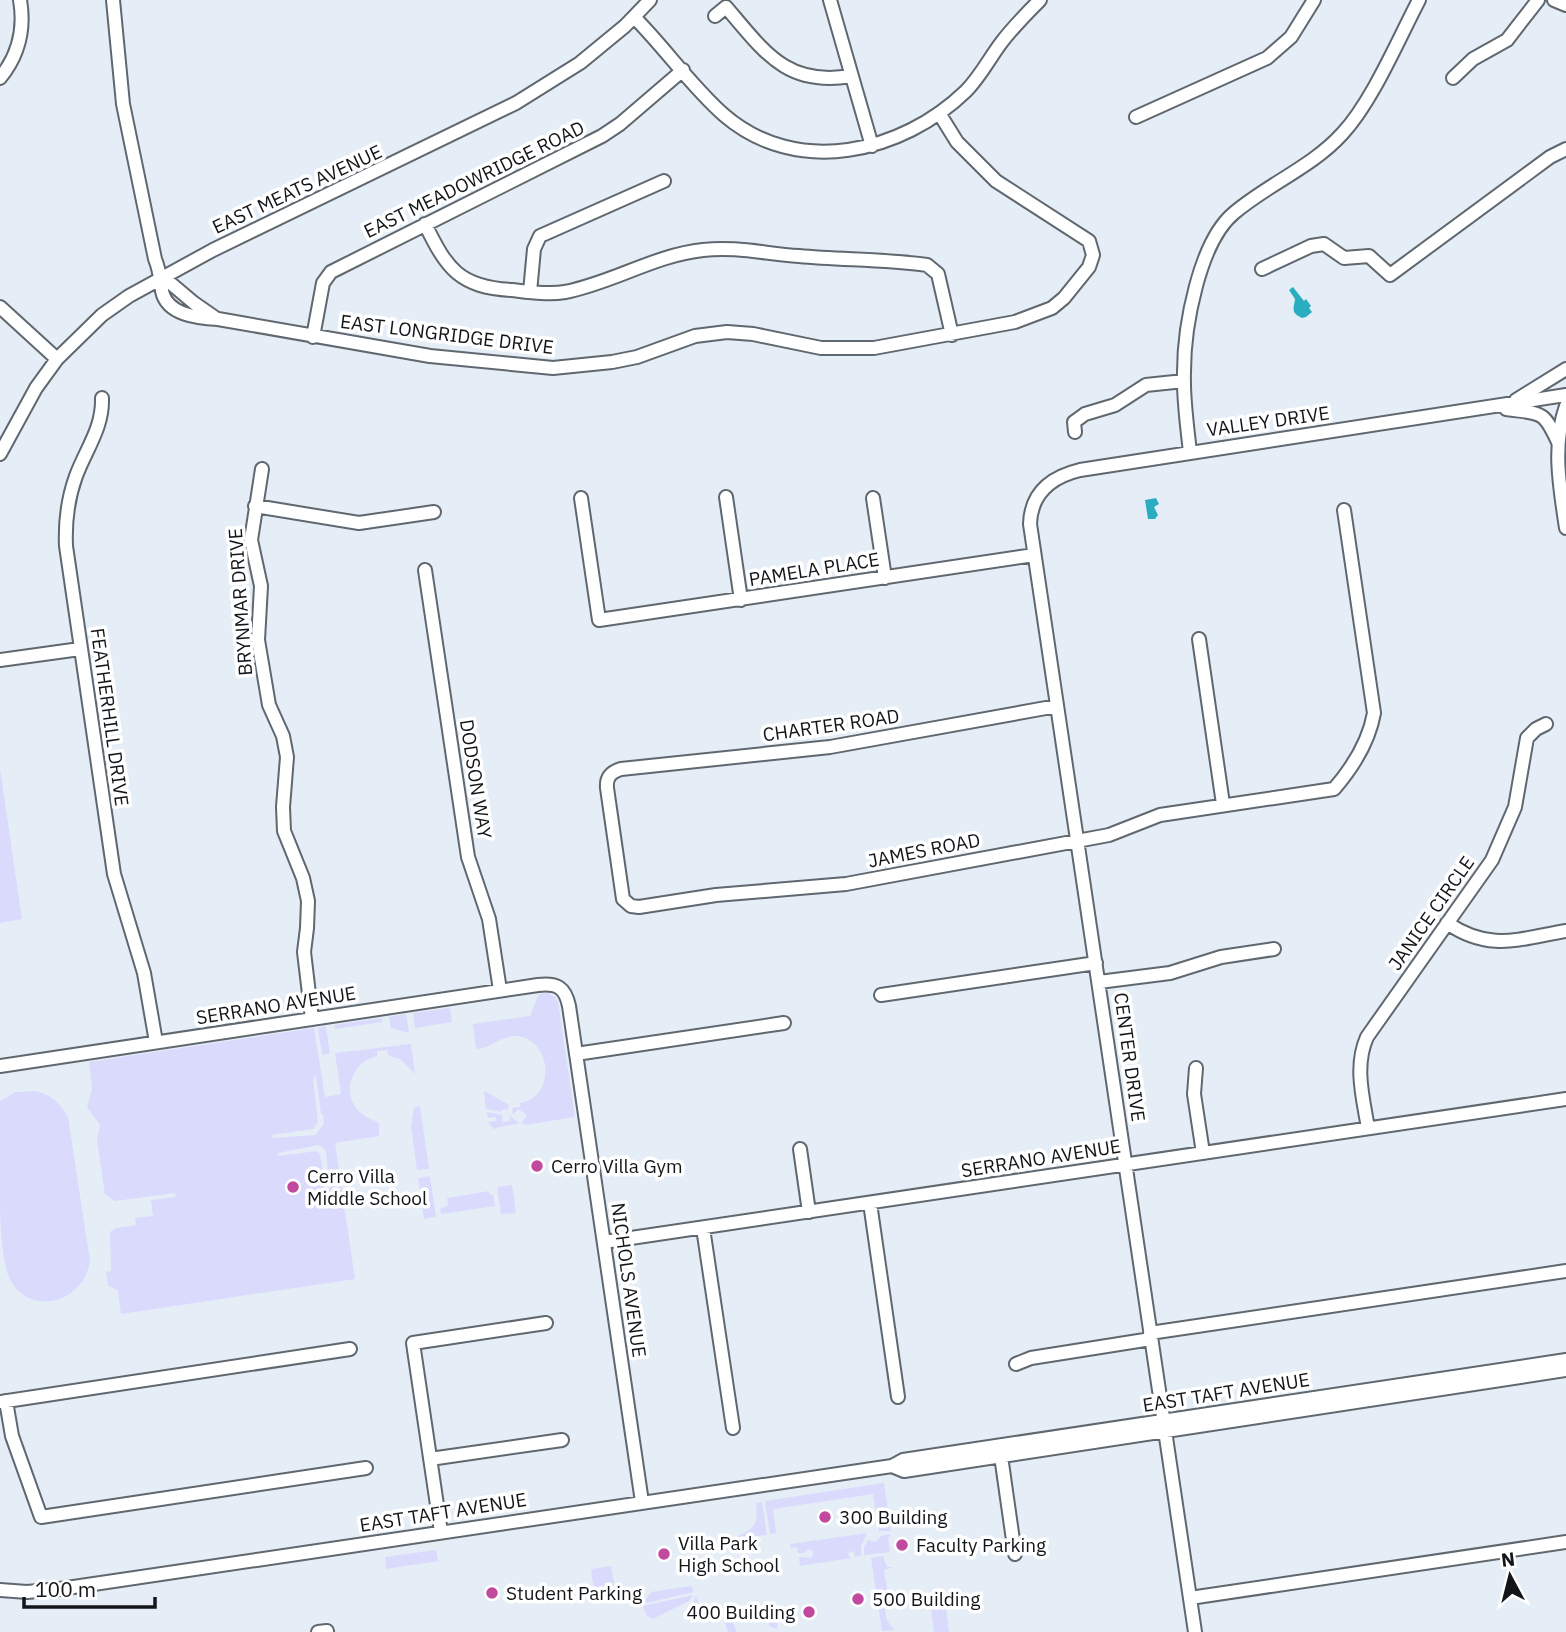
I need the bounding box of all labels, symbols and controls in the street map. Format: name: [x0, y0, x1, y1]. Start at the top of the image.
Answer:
street label: EAST MEADOWRIDGE ROAD: [360, 115, 588, 243]
street label: EAST MEATS AVENUE: [208, 139, 386, 239]
street label: EAST LONGRIDGE DRIVE: [339, 309, 555, 359]
street label: VALLEY DRIVE: [1205, 401, 1331, 441]
street label: BRYNMAR DRIVE: [223, 527, 257, 677]
street label: PAMELA PLACE: [747, 547, 881, 591]
street label: FEATHERHILL DRIVE: [86, 626, 134, 808]
street label: CHARTER ROAD: [761, 704, 901, 746]
street label: DODSON WAY: [455, 718, 497, 841]
street label: JAMES ROAD: [866, 827, 982, 873]
street label: JANICE CIRCLE: [1383, 851, 1479, 975]
street label: SERRANO AVENUE: [194, 981, 358, 1029]
street label: CENTER DRIVE: [1109, 991, 1151, 1123]
street label: SERRANO AVENUE: [959, 1134, 1123, 1182]
place label: Cerro Villa Gym: [551, 1154, 683, 1178]
marker: Cerro Villa Gym: [529, 1158, 545, 1174]
place label: Cerro Villa Middle School: [307, 1164, 427, 1210]
marker: Cerro Villa Middle School: [285, 1179, 301, 1195]
street label: NICHOLS AVENUE: [606, 1201, 652, 1359]
street label: EAST TAFT AVENUE: [1141, 1367, 1311, 1417]
street label: EAST TAFT AVENUE: [358, 1487, 528, 1537]
place label: 300 Building: [839, 1505, 947, 1529]
marker: 300 Building: [817, 1509, 833, 1525]
place label: Villa Park High School: [678, 1531, 779, 1577]
place label: Faculty Parking: [916, 1533, 1046, 1557]
marker: Faculty Parking: [894, 1537, 910, 1553]
north arrow: [1475, 1541, 1545, 1611]
marker: Villa Park High School: [656, 1546, 672, 1562]
text: N: [1500, 1546, 1516, 1572]
scale bar: [24, 1566, 156, 1610]
text: 100 m: [35, 1575, 96, 1603]
place label: Student Parking: [506, 1581, 642, 1605]
marker: Student Parking: [484, 1585, 500, 1601]
place label: 500 Building: [872, 1587, 980, 1611]
marker: 500 Building: [850, 1591, 866, 1607]
place label: 400 Building: [687, 1600, 795, 1624]
marker: 400 Building: [801, 1604, 817, 1620]

